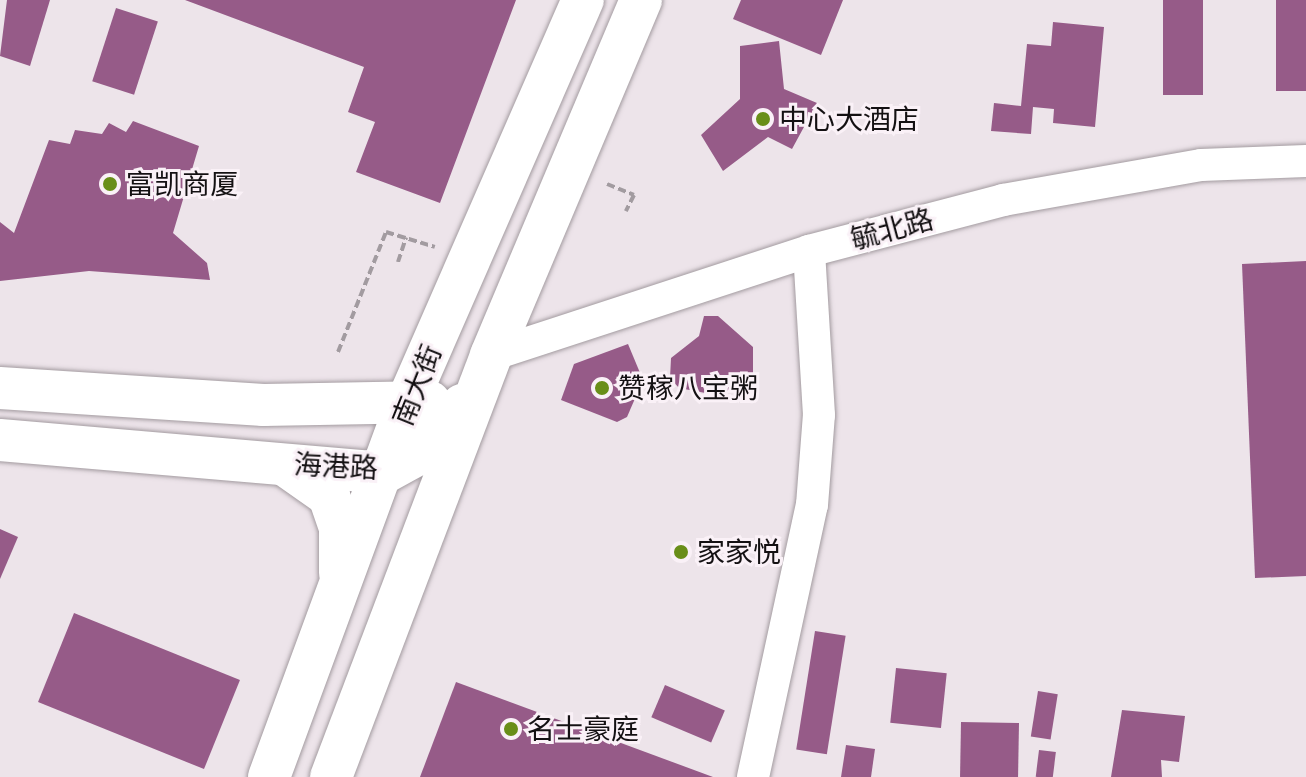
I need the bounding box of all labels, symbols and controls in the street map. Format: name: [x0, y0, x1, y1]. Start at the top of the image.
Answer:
place label: 中心大酒店: [779, 102, 919, 136]
marker: 中心大酒店: [754, 110, 772, 128]
place label: 富凯商厦: [126, 167, 238, 201]
marker: 富凯商厦: [101, 175, 119, 193]
street label: 毓北路: [847, 202, 937, 256]
street label: 南大街: [386, 340, 448, 430]
place label: 赞稼八宝粥: [618, 371, 758, 405]
marker: 赞稼八宝粥: [593, 379, 611, 397]
street label: 海港路: [293, 447, 379, 485]
place label: 家家悦: [697, 535, 781, 569]
marker: 家家悦: [672, 543, 690, 561]
place label: 名士豪庭: [527, 712, 639, 746]
marker: 名士豪庭: [502, 720, 520, 738]

